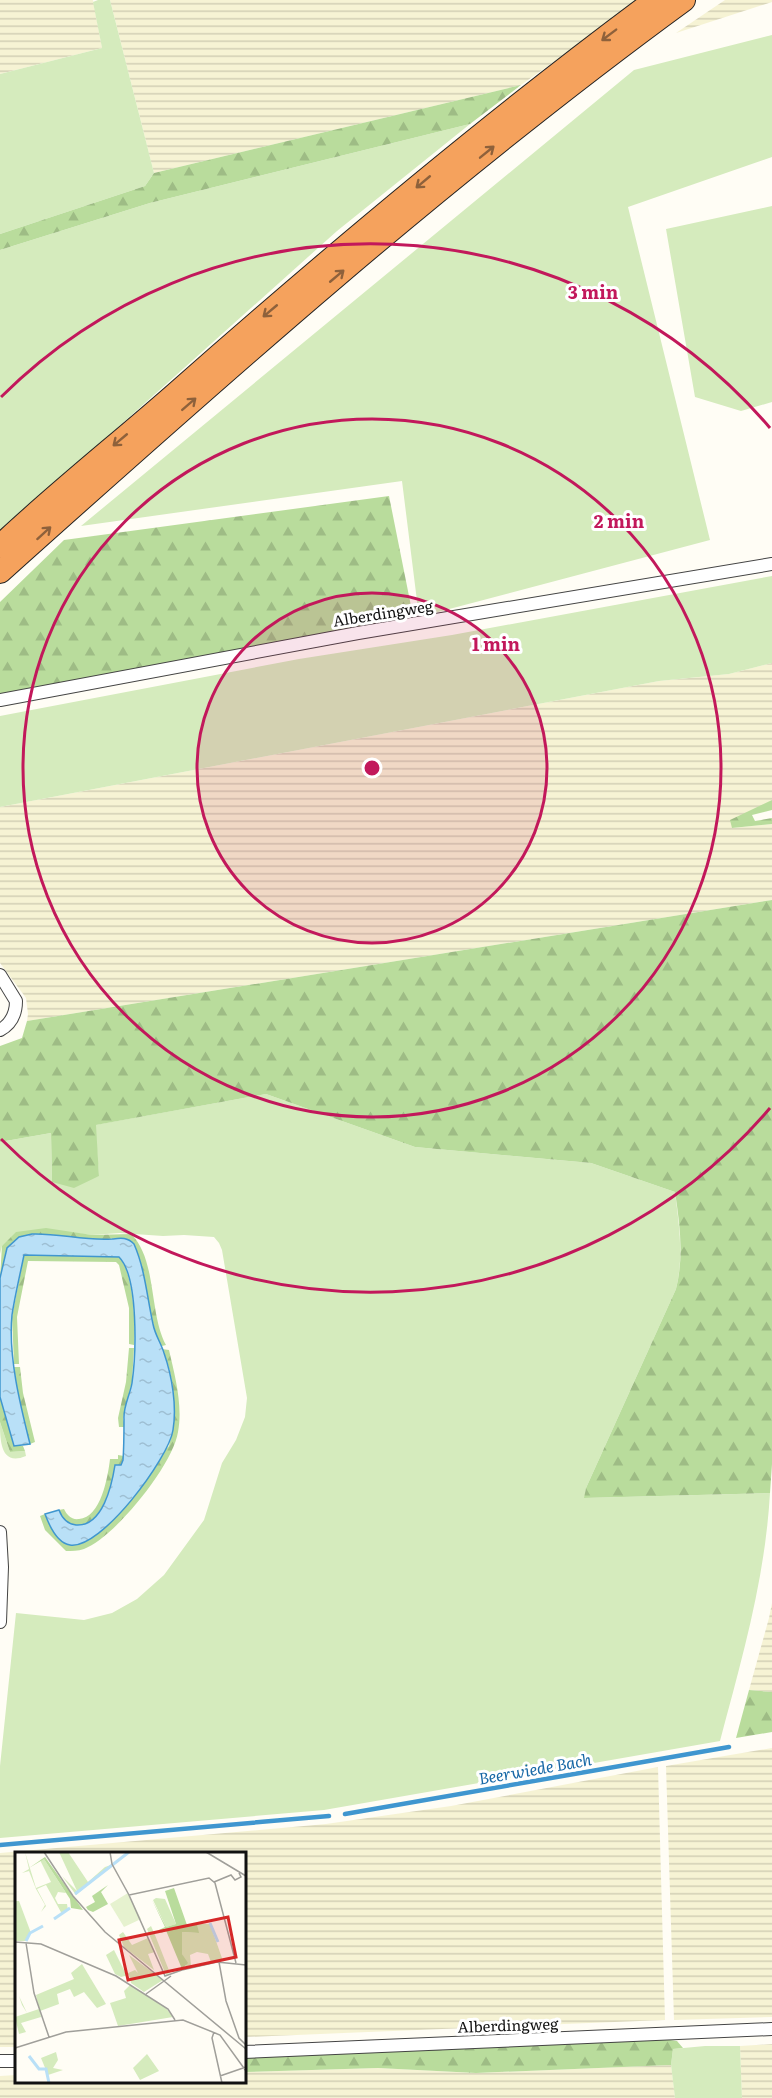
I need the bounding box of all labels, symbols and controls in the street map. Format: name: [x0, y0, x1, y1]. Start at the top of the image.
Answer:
one-way arrow: [601, 29, 617, 41]
one-way arrow: [479, 145, 495, 158]
one-way arrow: [415, 176, 431, 189]
one-way arrow: [329, 269, 344, 283]
text: 3 min: [568, 278, 619, 305]
one-way arrow: [263, 304, 278, 318]
one-way arrow: [181, 397, 196, 411]
one-way arrow: [112, 433, 128, 446]
text: 2 min: [594, 507, 645, 534]
one-way arrow: [36, 526, 51, 540]
street label: Alberdingweg: [331, 593, 435, 632]
text: 1 min: [472, 630, 521, 657]
centre of rings: [362, 758, 382, 778]
water label: Beerwiede Bach: [476, 1746, 594, 1790]
inset map: [15, 1852, 246, 2083]
street label: Alberdingweg: [457, 2011, 559, 2038]

